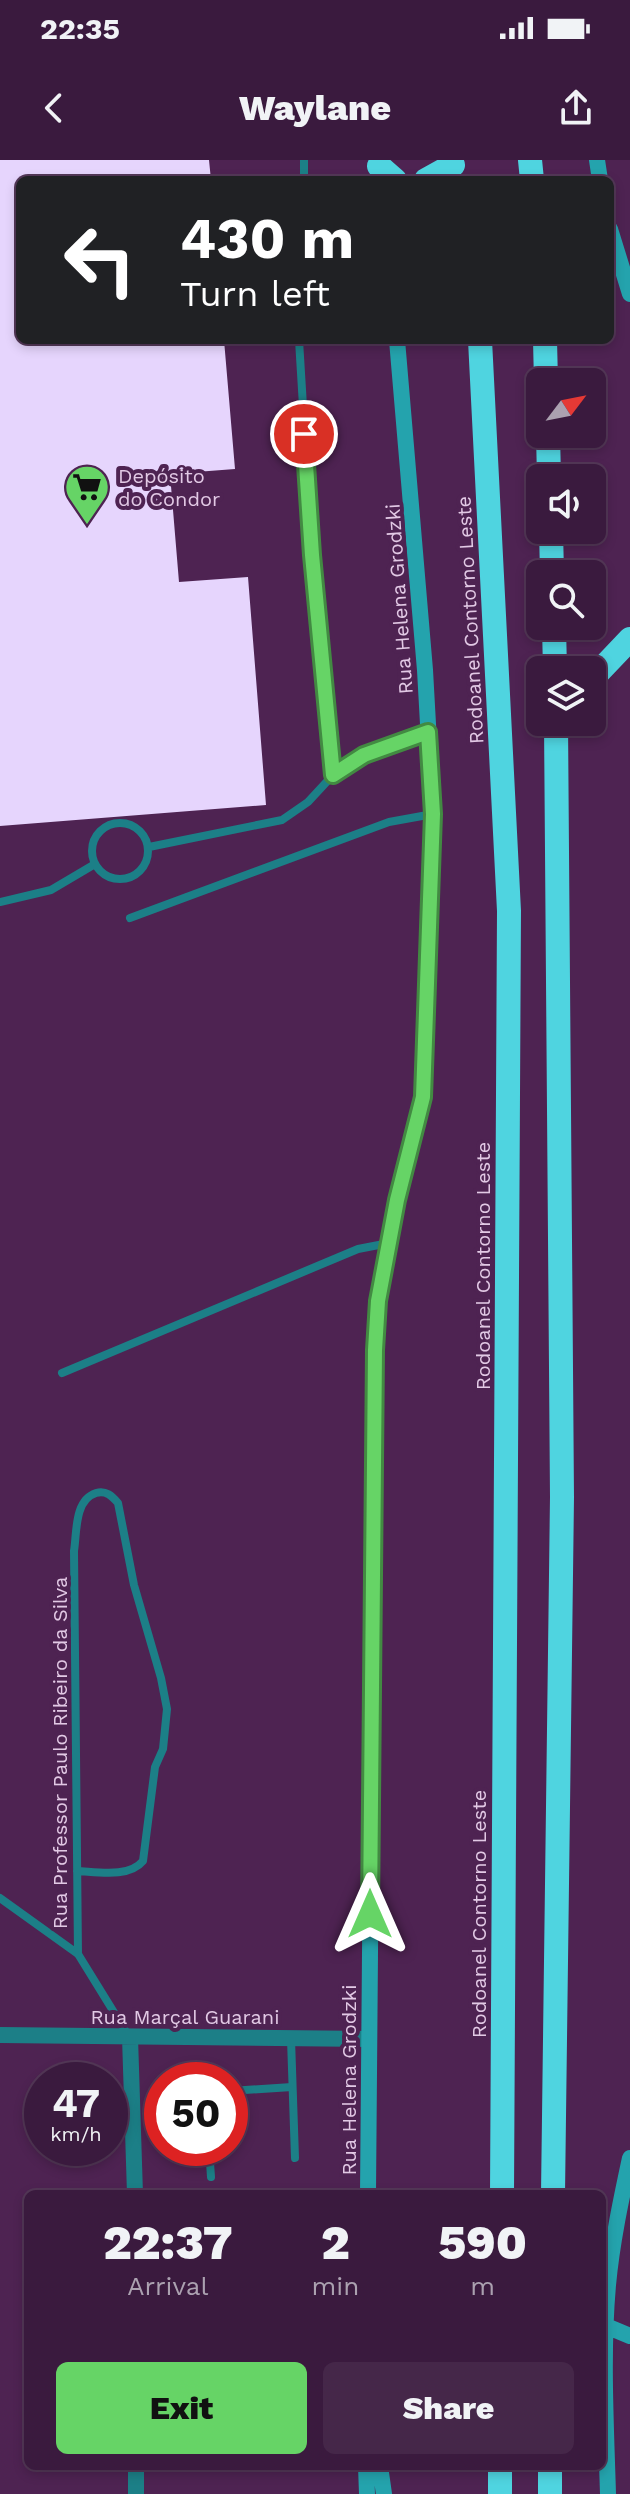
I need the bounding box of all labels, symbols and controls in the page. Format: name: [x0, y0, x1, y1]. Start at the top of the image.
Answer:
text: 22:35: [40, 11, 120, 46]
icon: back: [32, 86, 76, 130]
icon: share: [554, 86, 598, 130]
text: Waylane: [239, 87, 391, 129]
text: 430 m: [180, 206, 354, 272]
icon: left: [48, 208, 152, 312]
text: Turn left: [180, 273, 330, 315]
north arrow: [526, 368, 606, 448]
map controls: [526, 368, 606, 736]
pin: [270, 400, 338, 468]
icon: arrive: [282, 412, 326, 456]
supermarket icon: Depósito do Condor: [63, 463, 111, 526]
place label: Depósito do Condor: [118, 464, 220, 511]
button: sound: [526, 464, 606, 544]
street label: Rodoanel Contorno Leste: [452, 495, 488, 745]
street label: Rua Helena Grodzki: [380, 503, 418, 695]
button: search: [526, 560, 606, 640]
button: layers: [526, 656, 606, 736]
street label: Rodoanel Contorno Leste: [471, 1142, 495, 1390]
street label: Rua Professor Paulo Ribeiro da Silva: [48, 1577, 72, 1929]
street label: Rodoanel Contorno Leste: [467, 1790, 491, 2038]
position arrow: [328, 1872, 412, 1956]
street label: Rua Helena Grodzki: [337, 1984, 361, 2176]
street label: Rua Marçal Guarani: [90, 2005, 280, 2029]
speed limit sign: 50: [144, 2062, 248, 2166]
text: 47: [52, 2080, 100, 2127]
text: km/h: [50, 2122, 102, 2146]
text: 22:37: [103, 2214, 233, 2271]
text: 2: [321, 2214, 350, 2271]
text: 590: [438, 2214, 527, 2271]
text: Arrival: [127, 2271, 208, 2301]
text: min: [312, 2271, 359, 2301]
text: m: [470, 2271, 495, 2301]
button: Exit: [56, 2362, 307, 2454]
button: Share: [323, 2362, 574, 2454]

